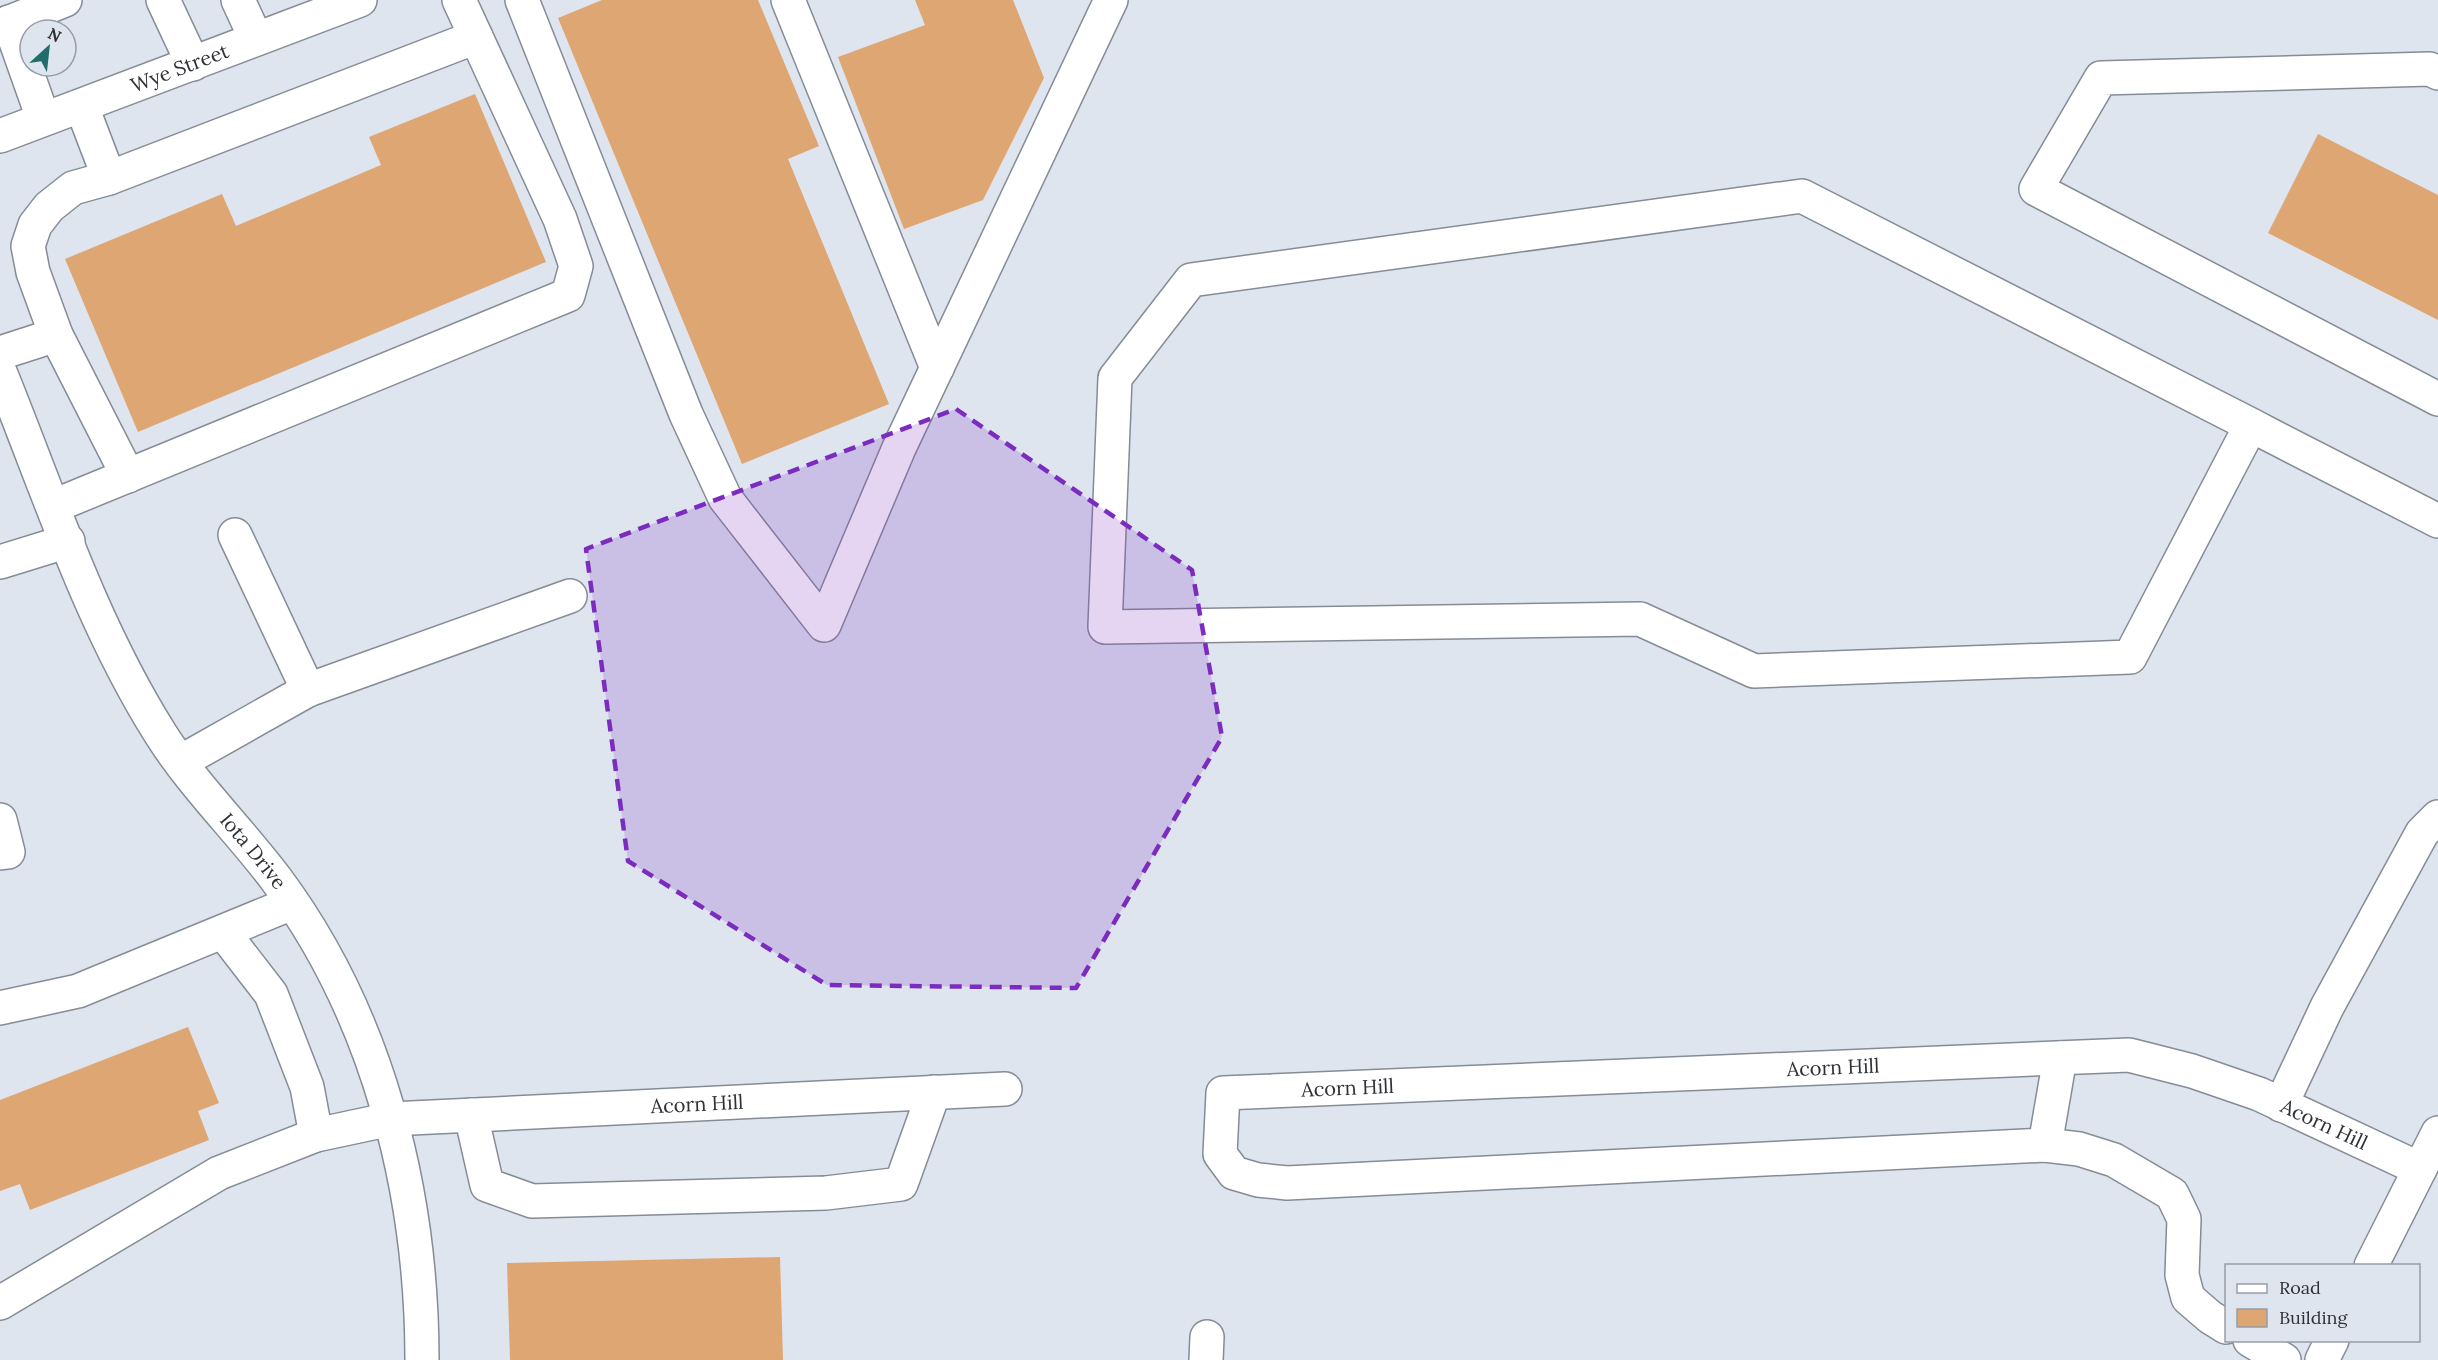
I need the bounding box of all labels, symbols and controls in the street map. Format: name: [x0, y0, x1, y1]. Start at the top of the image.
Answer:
north arrow: [18, 18, 78, 78]
text: N: [45, 23, 65, 46]
street label: Wye Street: [127, 38, 232, 98]
street label: Iota Drive: [215, 808, 292, 894]
street label: Acorn Hill: [1785, 1052, 1880, 1081]
street label: Acorn Hill: [1300, 1073, 1394, 1102]
street label: Acorn Hill: [649, 1089, 744, 1118]
street label: Acorn Hill: [2276, 1093, 2372, 1155]
legend: [2225, 1264, 2420, 1342]
text: Road: [2279, 1276, 2321, 1299]
text: Building: [2279, 1306, 2349, 1329]

